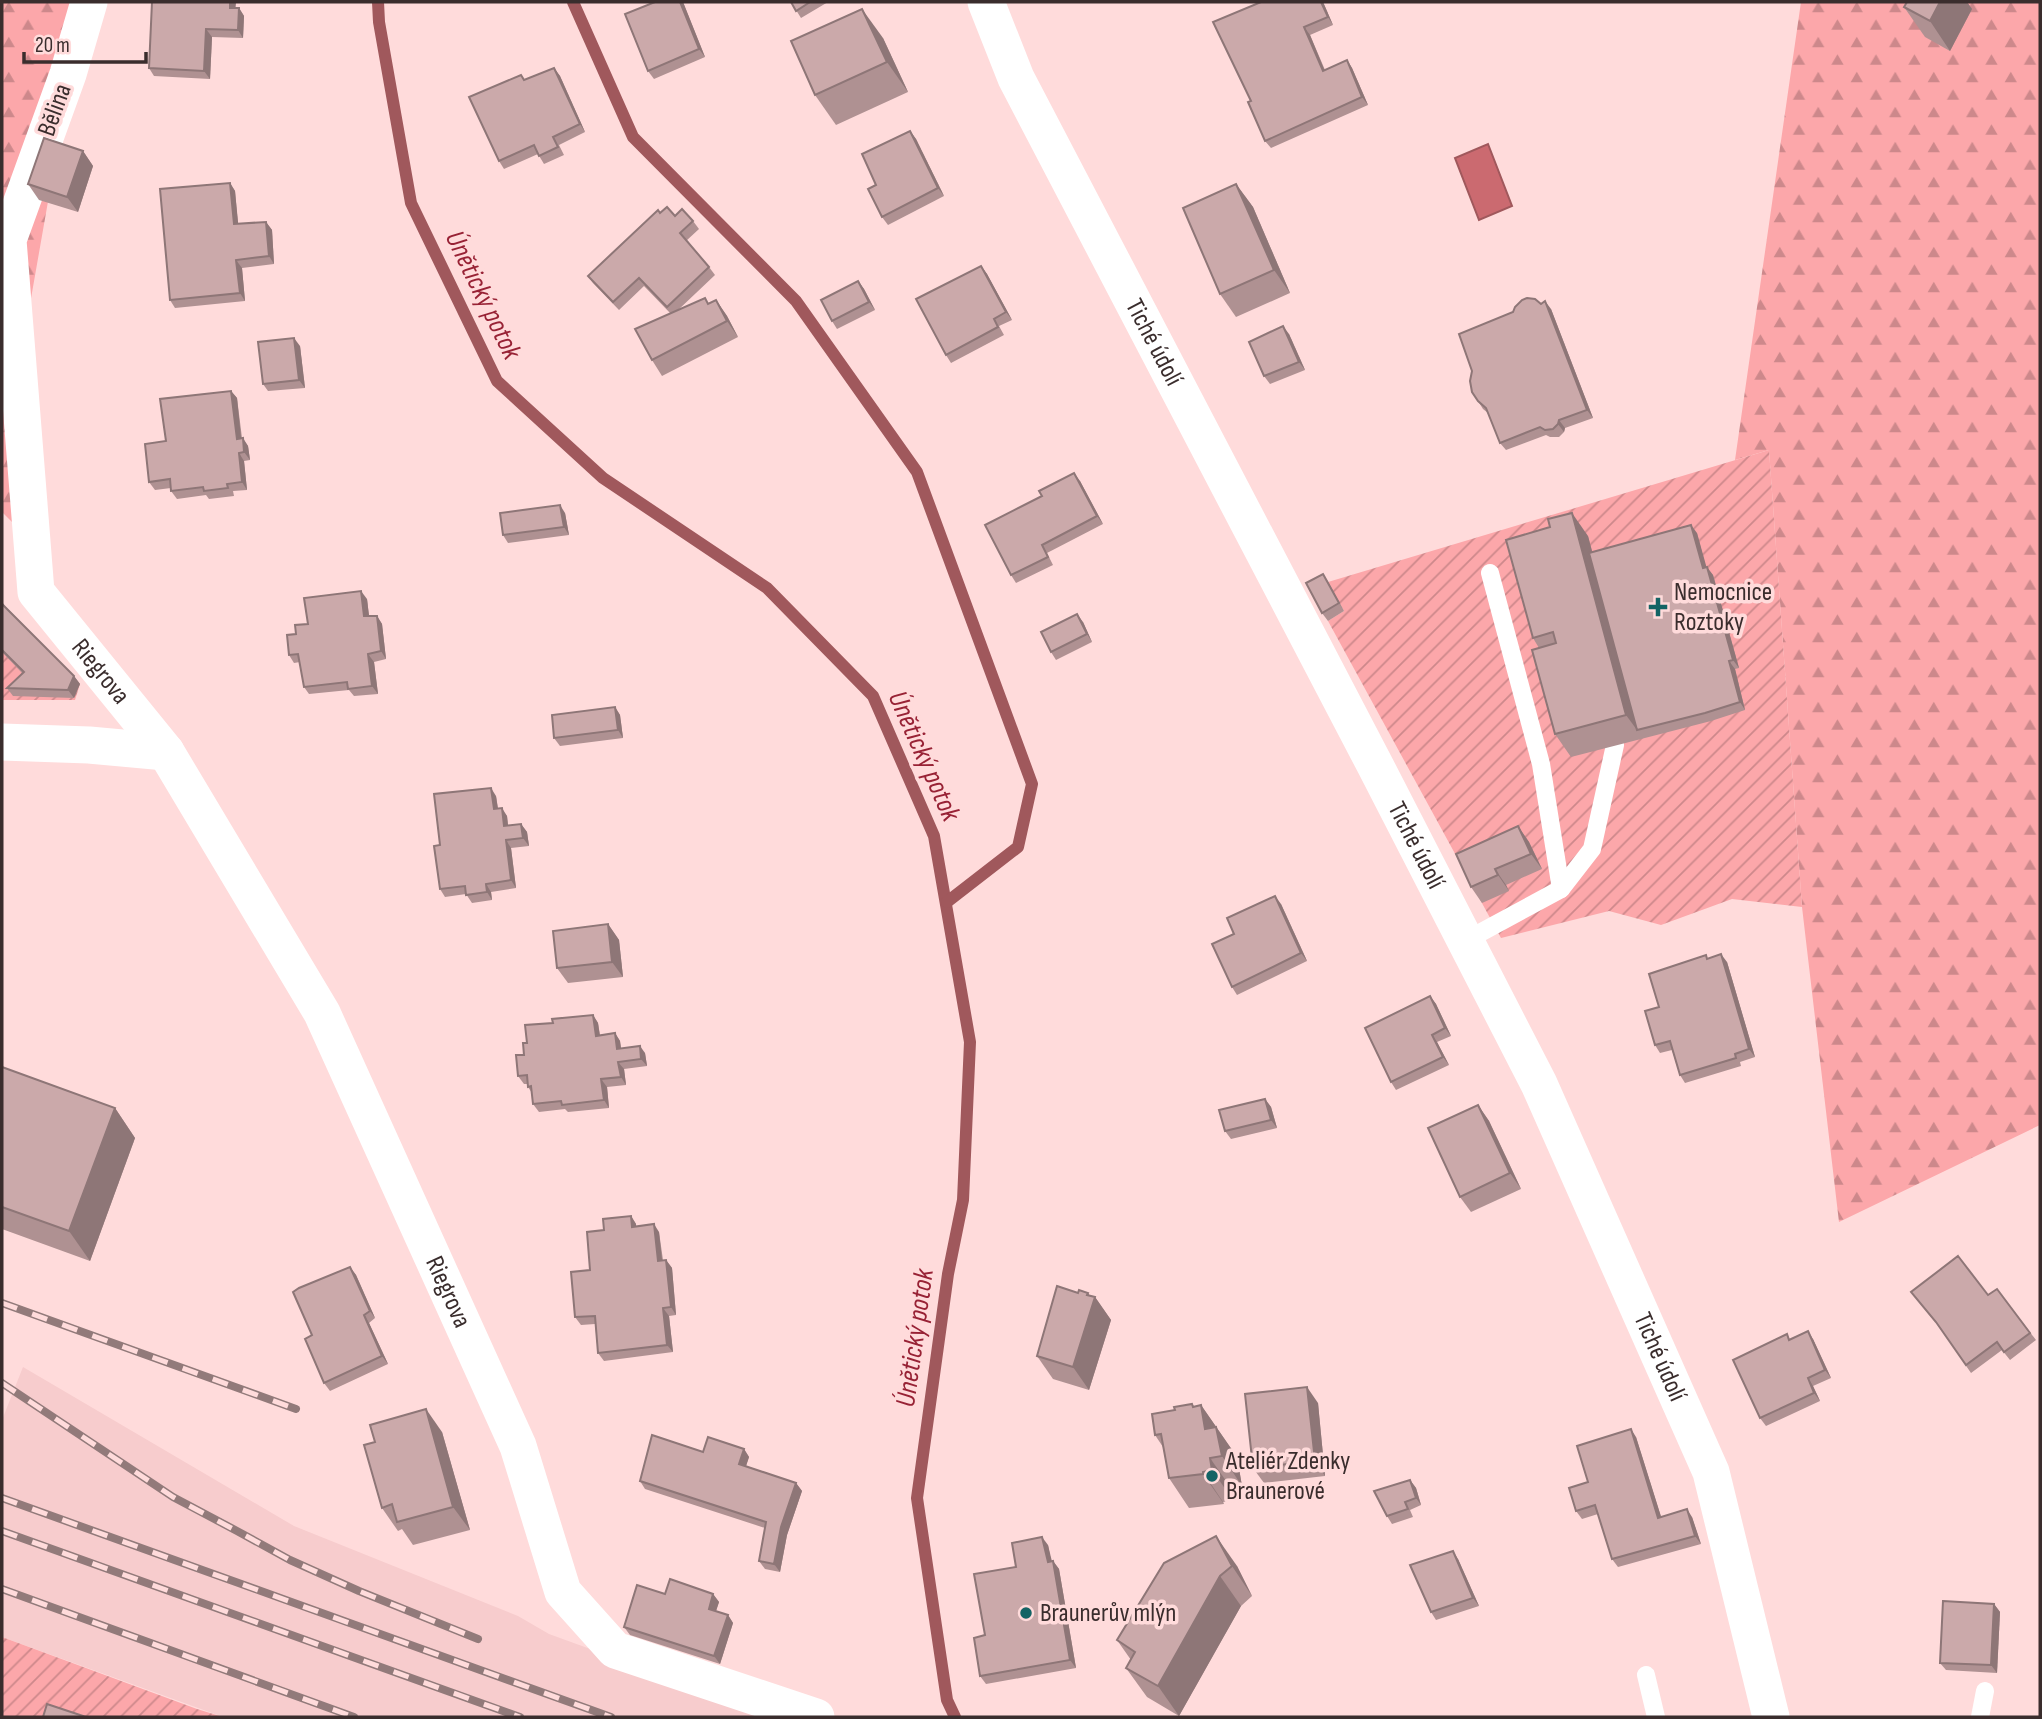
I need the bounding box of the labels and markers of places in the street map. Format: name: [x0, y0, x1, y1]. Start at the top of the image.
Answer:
place label: Nemocnice Roztoky: [1674, 577, 1772, 638]
marker: Nemocnice Roztoky: [1648, 597, 1668, 617]
place label: Ateliér Zdenky Braunerové: [1225, 1446, 1350, 1507]
marker: Ateliér Zdenky Braunerové: [1204, 1468, 1220, 1484]
place label: Braunerův mlýn: [1040, 1598, 1176, 1629]
marker: Braunerův mlýn: [1018, 1605, 1034, 1621]

